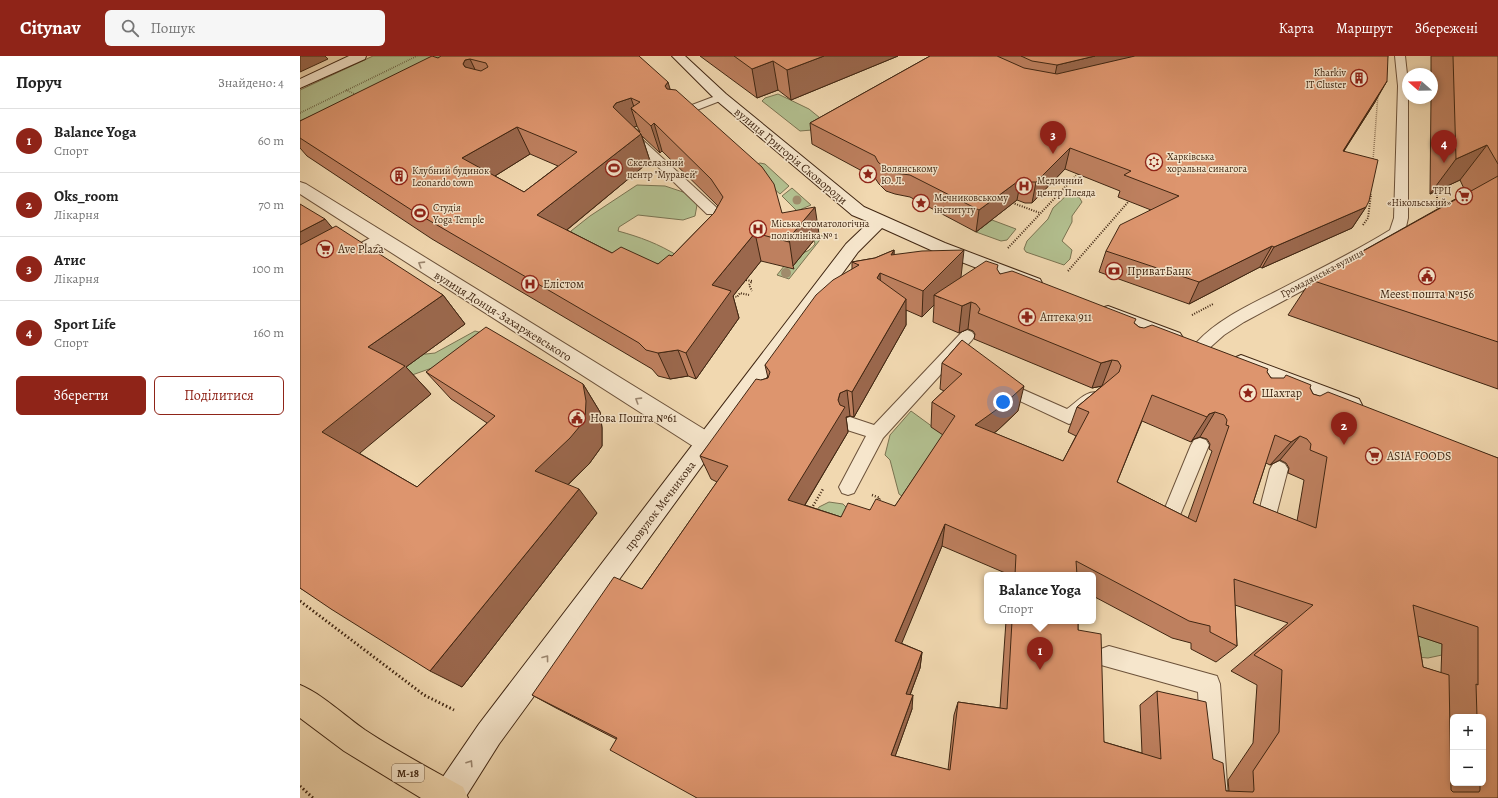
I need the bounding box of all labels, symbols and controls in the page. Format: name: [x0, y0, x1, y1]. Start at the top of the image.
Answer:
search box: [105, 10, 385, 46]
text: Citynav: [20, 15, 81, 41]
icon: search: [119, 17, 141, 39]
text: Пошук: [151, 18, 195, 38]
text: Карта: [1279, 19, 1314, 38]
text: Маршрут: [1336, 19, 1393, 38]
text: Збережені: [1415, 19, 1478, 38]
place label: Kharkiv IT Cluster: [1305, 66, 1347, 91]
building icon: Kharkiv IT Cluster: [1349, 68, 1369, 88]
north arrow: [1402, 68, 1438, 104]
text: Поруч: [16, 71, 62, 94]
text: Знайдено: 4: [218, 74, 284, 91]
street label: вулиця Григорія Сковороди: [731, 104, 851, 208]
pin: 3: [1040, 121, 1066, 154]
text: Balance Yoga: [54, 122, 137, 142]
pin: 4: [1431, 130, 1457, 163]
text: 1: [27, 132, 31, 149]
text: 60 m: [258, 132, 284, 149]
text: Спорт: [54, 142, 88, 159]
place label: Харківська хоральна синагога: [1167, 150, 1247, 176]
synagogue icon: Харківська хоральна синагога: [1144, 152, 1164, 172]
place label: Скелелазний центр "Муравей": [627, 156, 698, 182]
sports icon: Скелелазний центр "Муравей": [604, 158, 624, 178]
place label: Волянському Ю. Л.: [881, 162, 938, 187]
place label: Клубний будинок Leonardo town: [412, 164, 489, 189]
place icon: Волянському Ю. Л.: [858, 164, 878, 184]
building icon: Клубний будинок Leonardo town: [389, 166, 409, 186]
place label: Медичний центр Плеяда: [1037, 174, 1096, 200]
hospital icon: Медичний центр Плеяда: [1014, 176, 1034, 196]
place label: ТРЦ «Нікольський»: [1387, 184, 1452, 209]
text: Oks_room: [54, 186, 119, 206]
supermarket icon: ТРЦ «Нікольський»: [1454, 186, 1474, 206]
place label: Мечниковському інституту: [934, 191, 1009, 216]
place icon: Мечниковському інституту: [911, 193, 931, 213]
text: 2: [26, 196, 32, 213]
text: 70 m: [258, 196, 284, 213]
place label: Студiя Yoga Temple: [432, 201, 485, 227]
sports icon: Студiя Yoga Temple: [410, 203, 430, 223]
text: Лікарня: [54, 206, 99, 223]
place label: Міська стоматологічна поліклініка № 1: [771, 217, 870, 242]
hospital icon: Міська стоматологічна поліклініка № 1: [748, 219, 768, 239]
supermarket icon: Ave Plaza: [315, 239, 335, 259]
place label: Ave Plaza: [337, 241, 384, 257]
street label: Громадянська вулиця: [1278, 245, 1367, 301]
text: Атис: [54, 250, 86, 270]
text: 3: [26, 260, 32, 277]
text: 100 m: [252, 260, 284, 277]
bank icon: ПриватБанк: [1104, 261, 1124, 281]
one-way arrow: [418, 262, 425, 269]
place label: ПриватБанк: [1127, 263, 1191, 279]
public building icon: Meest пошта №156: [1417, 266, 1437, 286]
street label: вулиця Донця-Захаржевського: [431, 267, 575, 365]
text: Лікарня: [54, 270, 99, 287]
hospital icon: Елістом: [520, 274, 540, 294]
place label: Елістом: [543, 276, 584, 292]
place label: Meest пошта №156: [1380, 286, 1474, 302]
pharmacy icon: Аптека 911: [1017, 307, 1037, 327]
place label: Аптека 911: [1039, 309, 1092, 325]
text: Sport Life: [54, 314, 116, 334]
text: 4: [26, 324, 32, 341]
text: 160 m: [253, 324, 284, 341]
text: Спорт: [54, 334, 88, 351]
button: Зберегти: [16, 376, 146, 415]
button: Поділитися: [154, 376, 284, 415]
place icon: Шахтар: [1238, 383, 1258, 403]
place label: Шахтар: [1261, 385, 1302, 401]
your location: [993, 392, 1013, 412]
one-way arrow: [635, 397, 642, 405]
public building icon: Нова Пошта №61: [567, 408, 587, 428]
place label: Нова Пошта №61: [590, 410, 677, 426]
pin: 2: [1331, 412, 1357, 445]
supermarket icon: ASIA FOODS: [1364, 446, 1384, 466]
place label: ASIA FOODS: [1386, 448, 1451, 464]
street label: провулок Мечникова: [621, 457, 700, 555]
popup: [984, 572, 1096, 624]
text: Balance Yoga: [999, 580, 1081, 600]
text: Спорт: [999, 600, 1033, 617]
pin: 1: [1027, 637, 1053, 670]
one-way arrow: [541, 655, 549, 662]
map controls: [1450, 714, 1486, 786]
button: +: [1450, 714, 1486, 750]
button: −: [1450, 750, 1486, 786]
one-way arrow: [465, 761, 472, 768]
road number: М-18: [392, 764, 424, 782]

